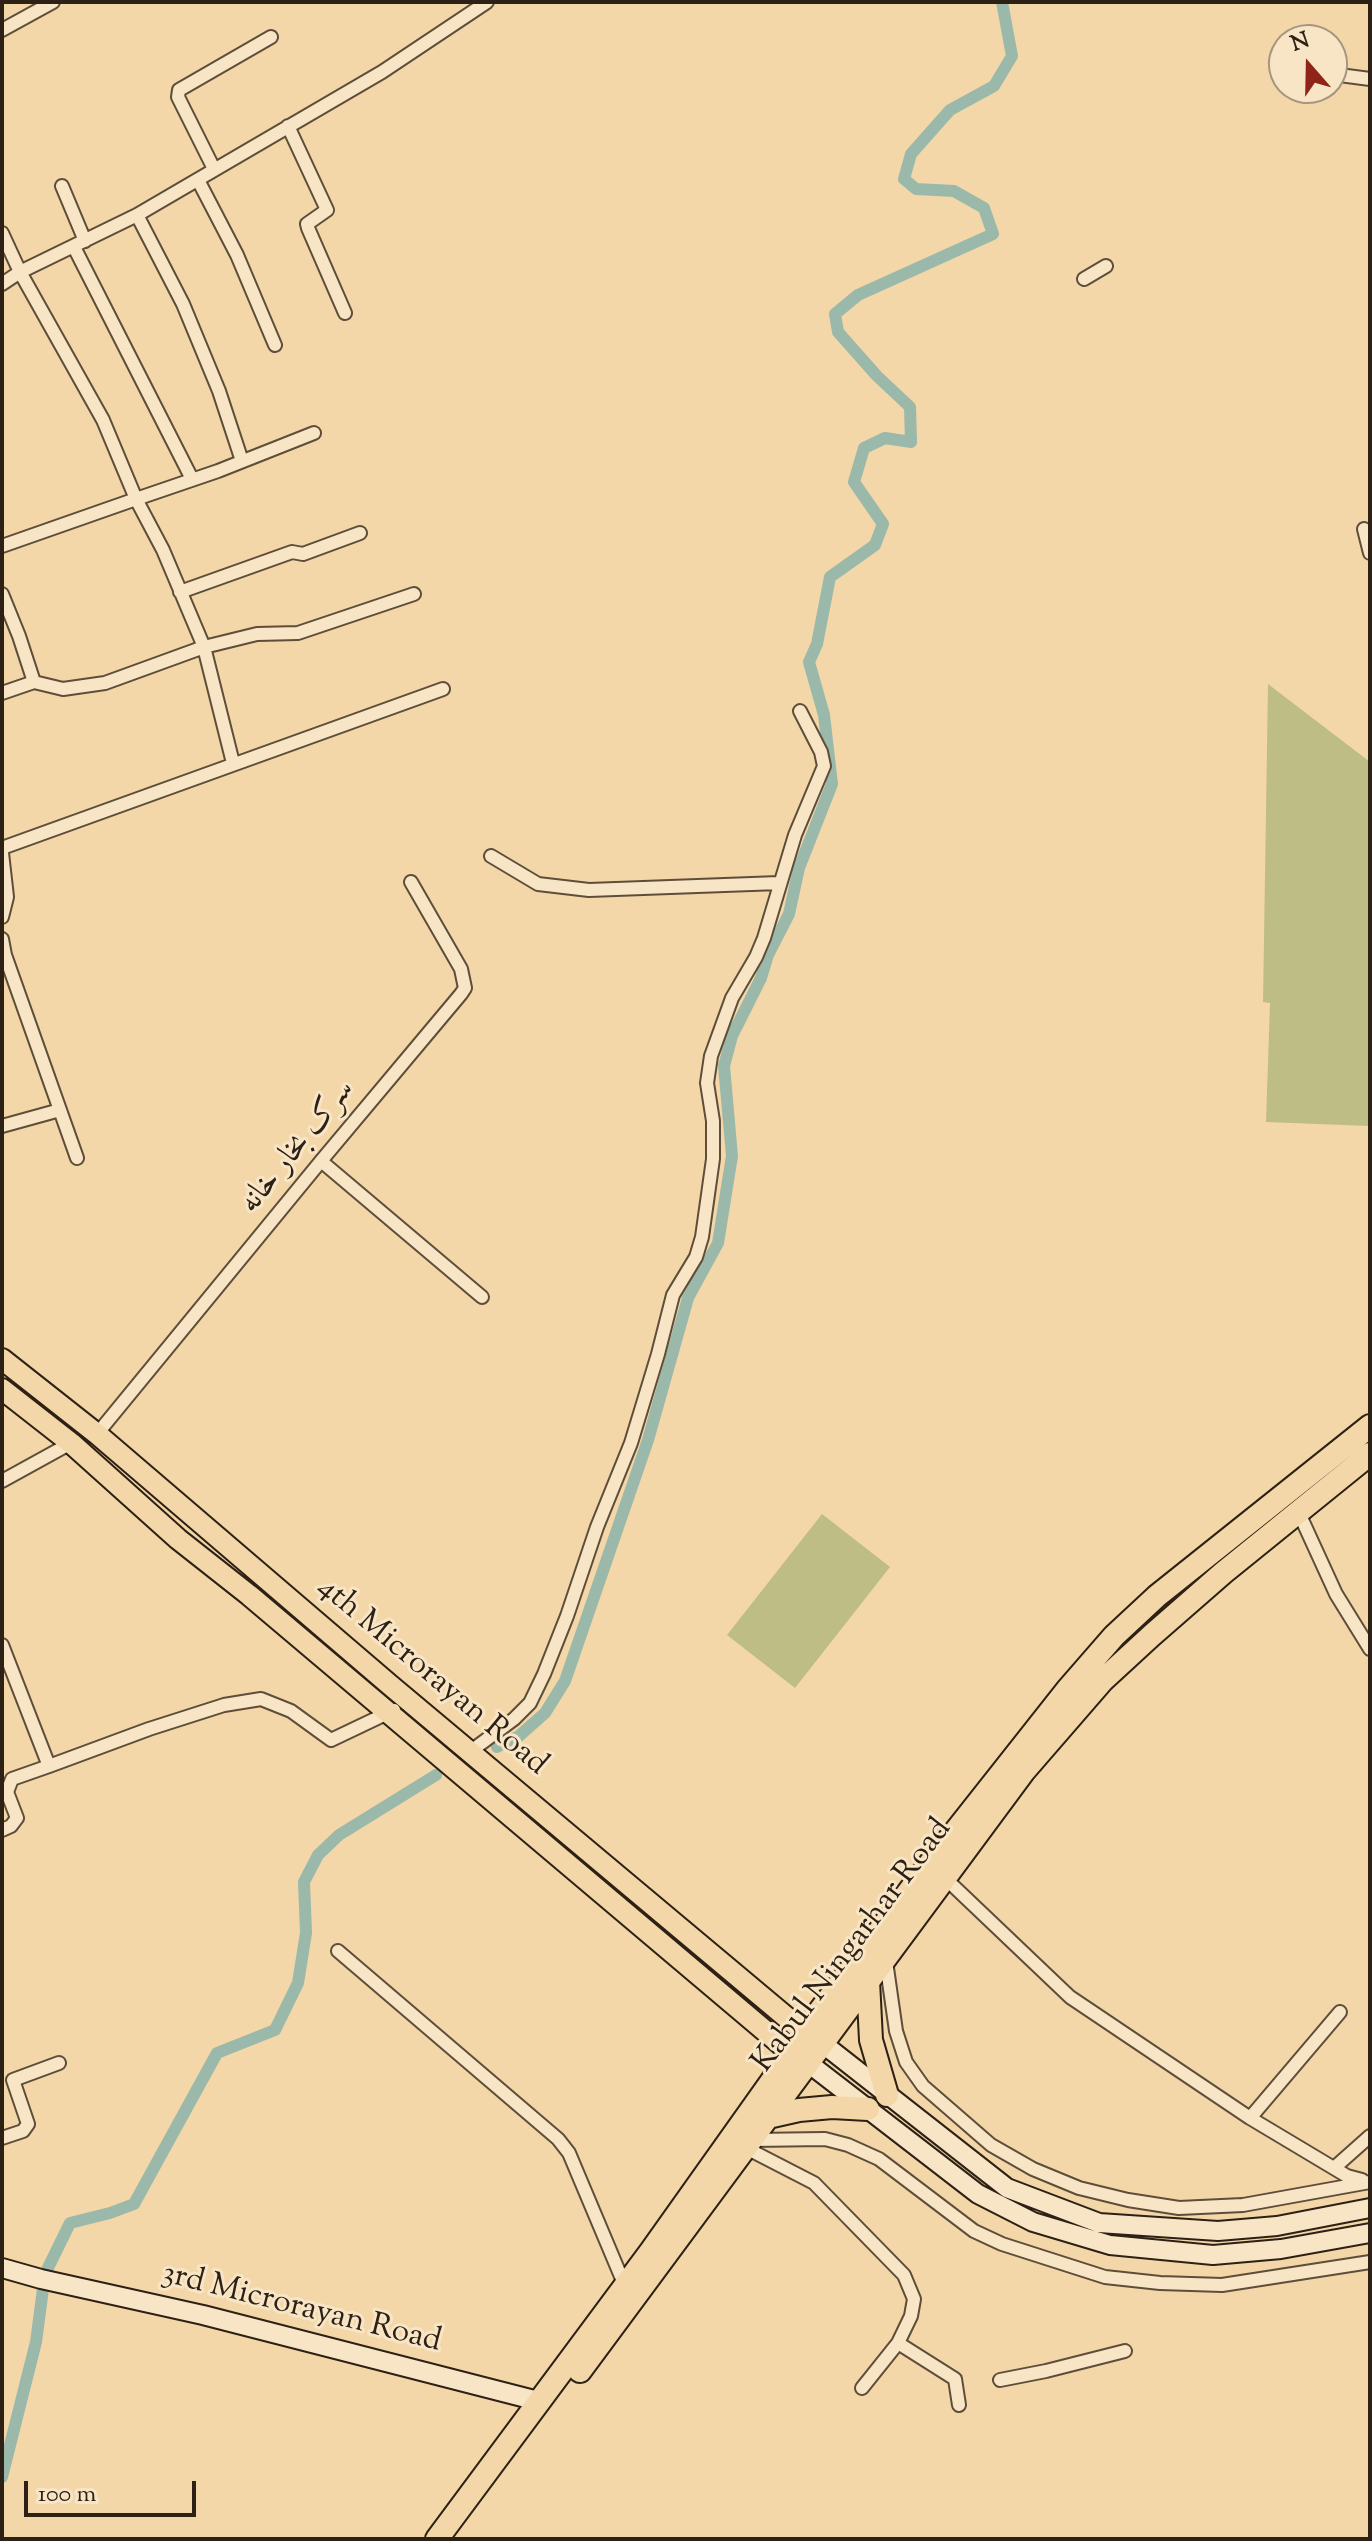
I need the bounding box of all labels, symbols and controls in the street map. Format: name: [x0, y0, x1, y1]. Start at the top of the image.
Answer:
north arrow: [1268, 24, 1348, 104]
text: N: [1287, 25, 1314, 61]
street label: سرک بخار خانه: [233, 1073, 365, 1223]
street label: 4th Microrayan Road: [308, 1570, 554, 1786]
street label: Kabul Ningarhar Road: [746, 1812, 962, 2082]
street label: 3rd Microrayan Road: [157, 2257, 445, 2363]
scale bar: [28, 2465, 200, 2515]
text: 100 m: [38, 2478, 96, 2512]

